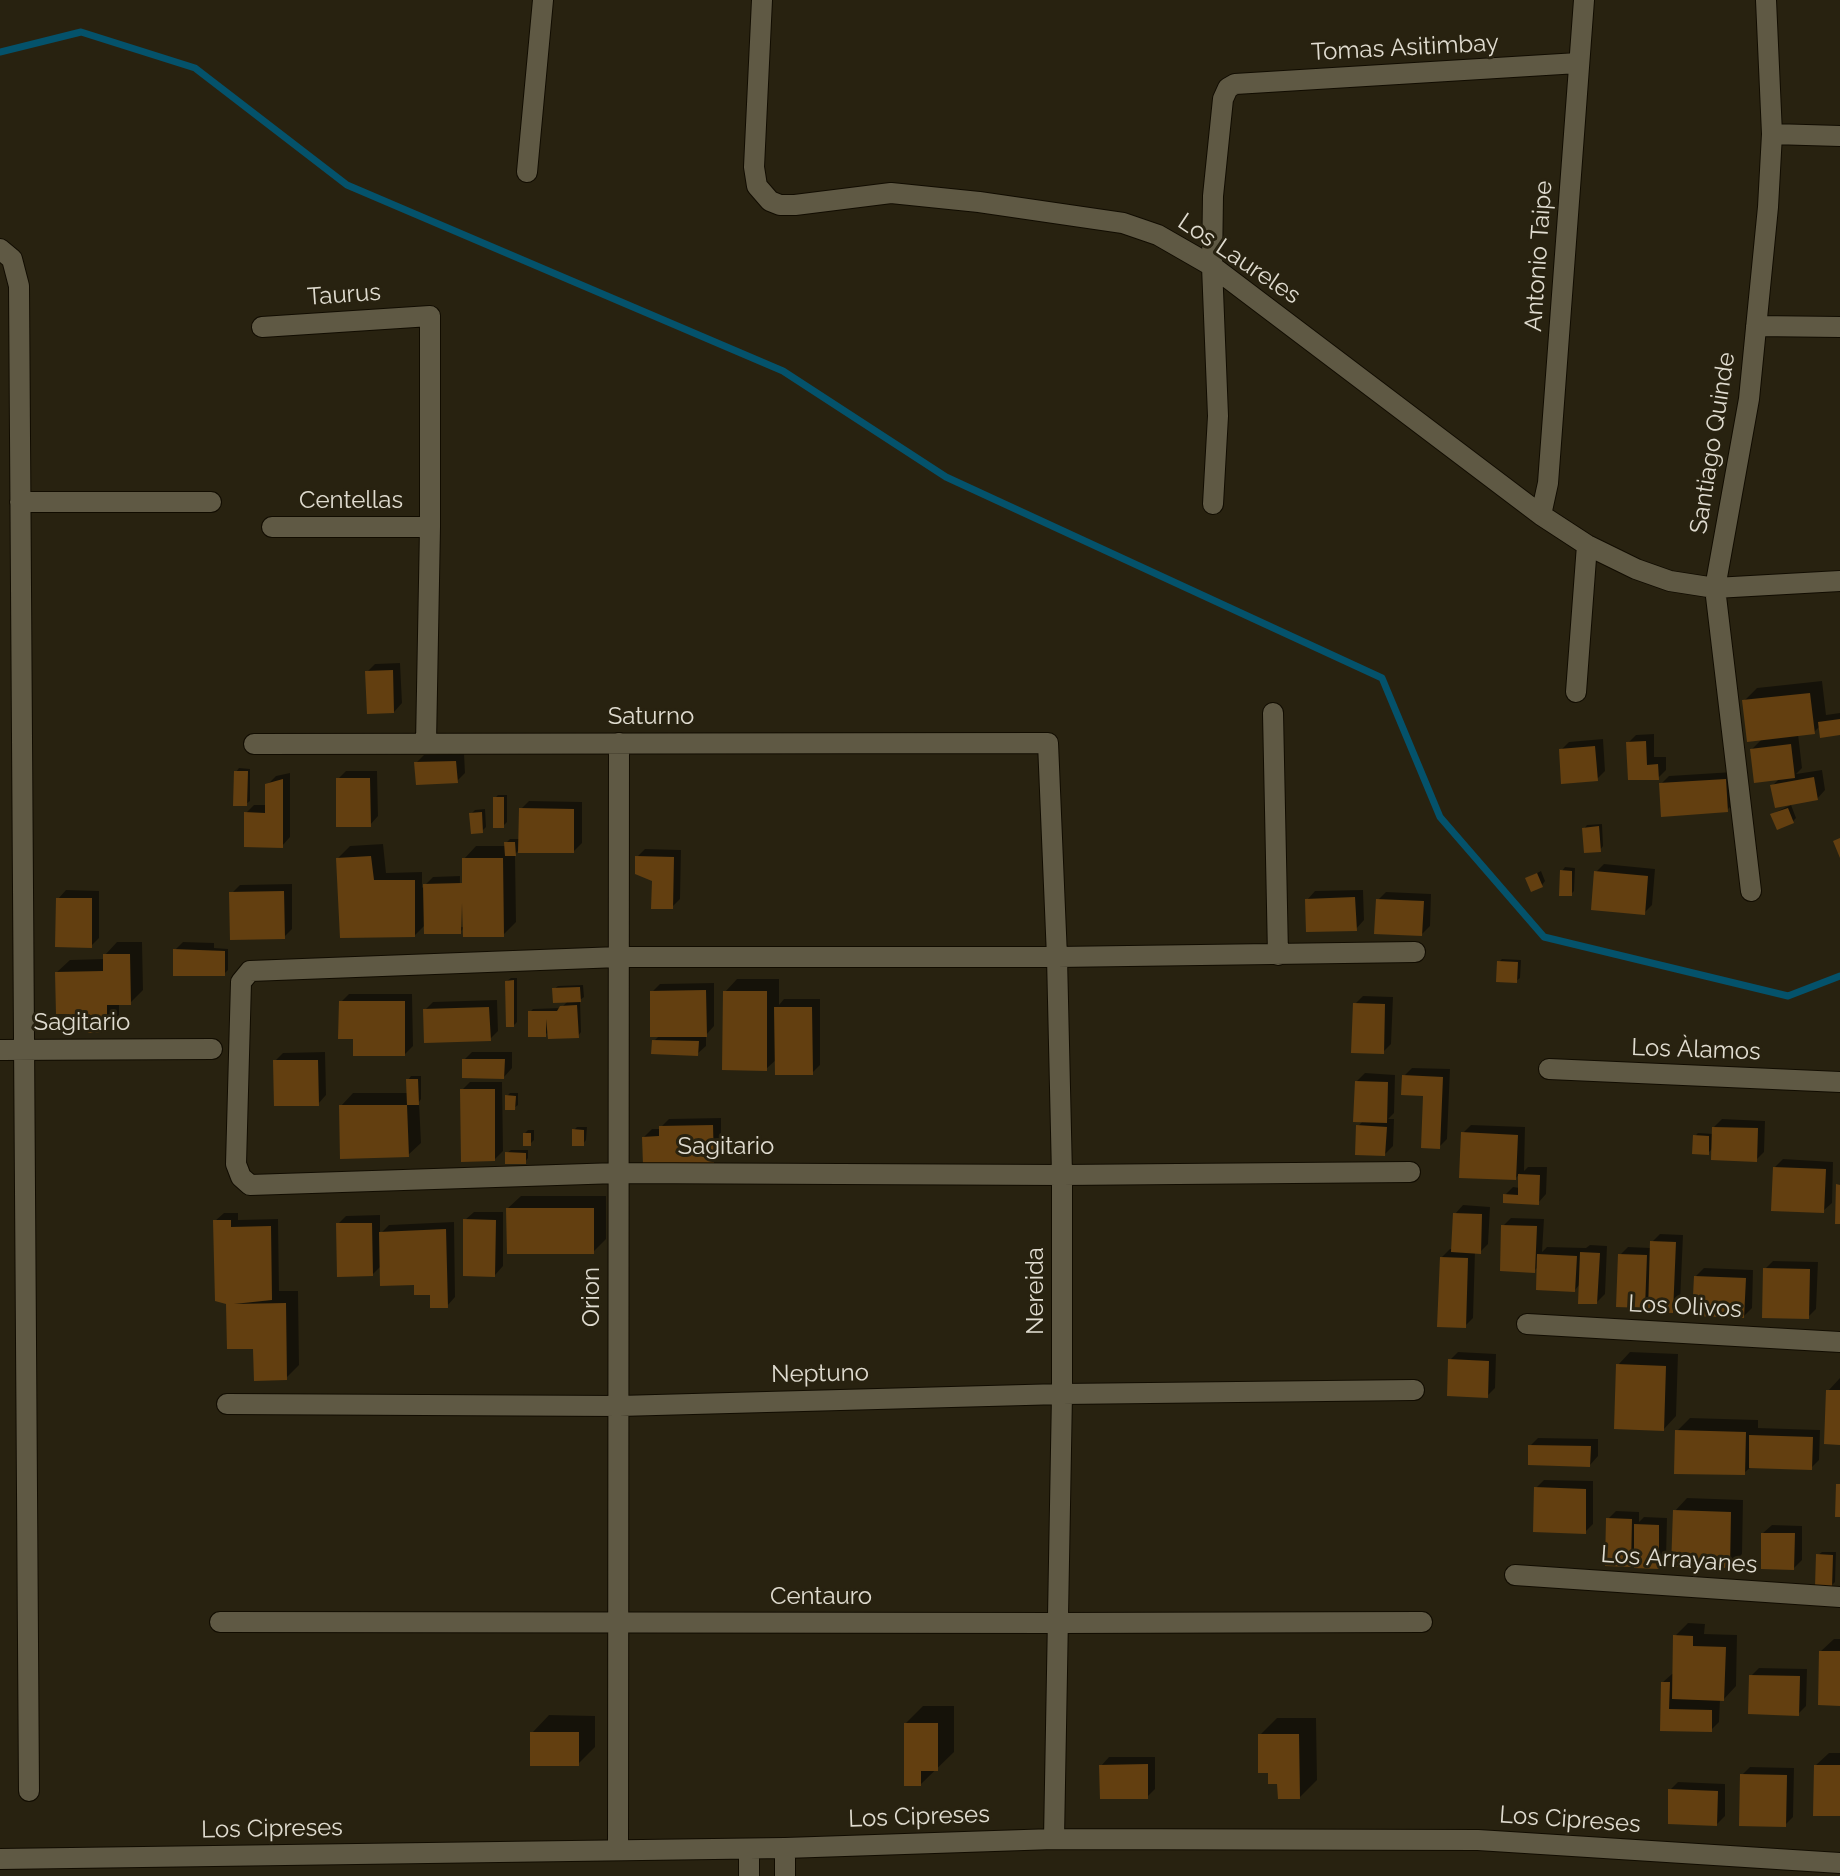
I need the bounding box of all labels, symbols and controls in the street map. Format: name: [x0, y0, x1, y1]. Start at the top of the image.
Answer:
street label: Tomas Asitimbay: [1310, 29, 1500, 67]
street label: Antonio Taipe: [1519, 180, 1559, 332]
street label: Los Laureles: [1172, 208, 1306, 310]
street label: Taurus: [306, 278, 382, 312]
street label: Santiago Quinde: [1684, 350, 1742, 536]
street label: Centellas: [299, 487, 403, 515]
street label: Saturno: [608, 703, 694, 731]
street label: Sagitario: [34, 1009, 130, 1037]
street label: Los Àlamos: [1631, 1033, 1761, 1067]
street label: Sagitario: [678, 1133, 774, 1161]
street label: Nereida: [1022, 1247, 1050, 1335]
street label: Orion: [578, 1267, 606, 1327]
street label: Los Olivos: [1627, 1290, 1743, 1324]
street label: Neptuno: [771, 1359, 869, 1389]
street label: Los Arrayanes: [1600, 1540, 1758, 1580]
street label: Centauro: [770, 1583, 872, 1611]
street label: Los Cipreses: [848, 1800, 990, 1834]
street label: Los Cipreses: [1498, 1801, 1642, 1839]
street label: Los Cipreses: [201, 1813, 343, 1845]

